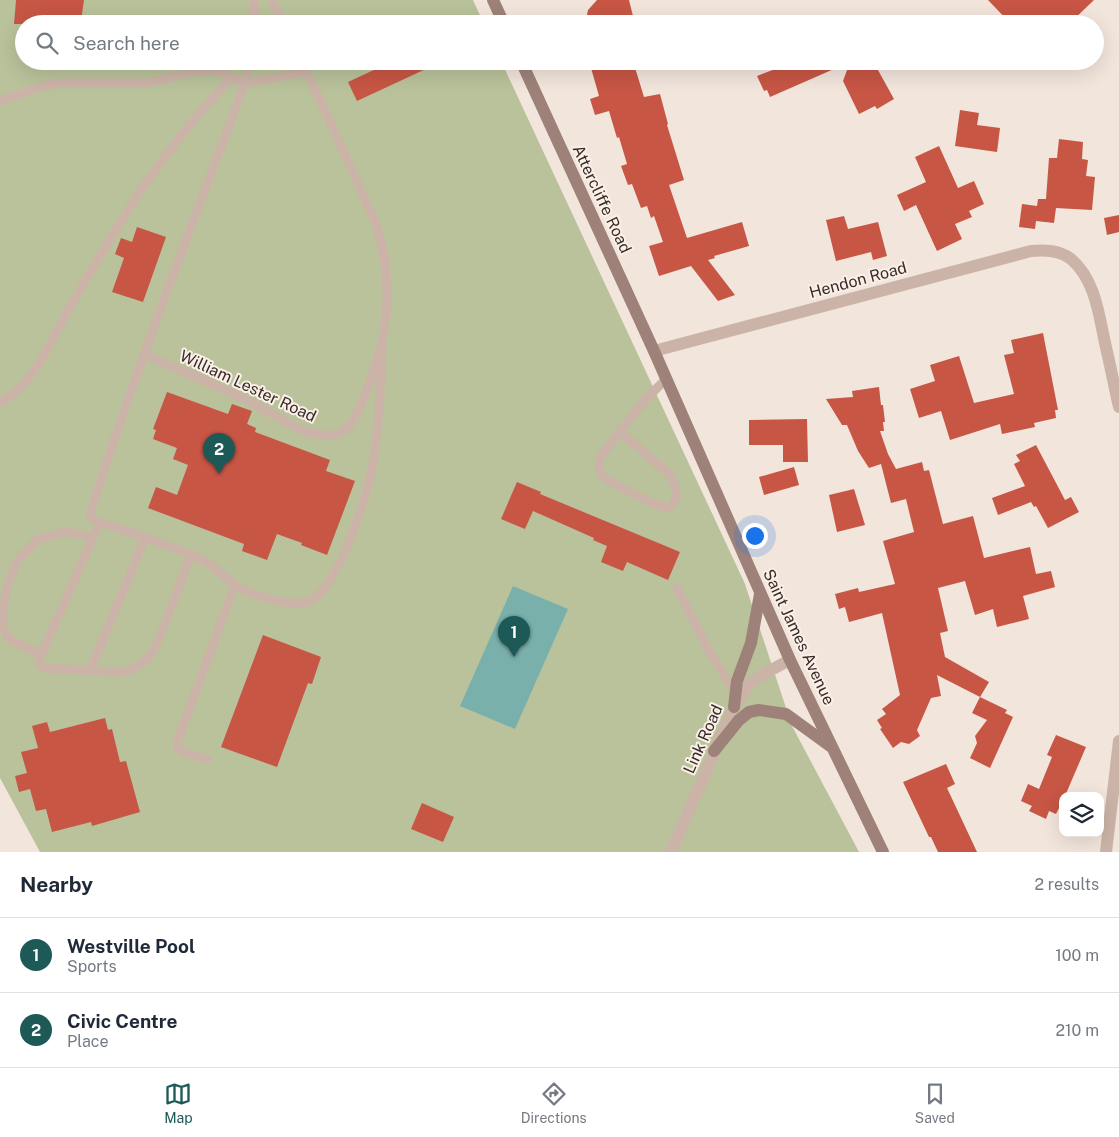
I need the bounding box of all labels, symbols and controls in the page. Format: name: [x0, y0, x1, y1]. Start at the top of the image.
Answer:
search box: [15, 15, 1104, 70]
icon: search: [33, 29, 61, 57]
text: Search here: [73, 32, 180, 54]
street label: Attercliffe Road: [569, 142, 635, 256]
street label: Hendon Road: [807, 258, 909, 302]
street label: William Lester Road: [177, 346, 319, 426]
pin: 2: [203, 433, 235, 474]
your location: [742, 523, 768, 549]
street label: Saint James Avenue: [759, 566, 839, 708]
pin: 1: [498, 616, 530, 657]
street label: Link Road: [679, 702, 727, 776]
map controls: [1059, 792, 1104, 837]
button: layers: [1059, 792, 1104, 837]
text: Nearby: [20, 872, 93, 897]
text: 2 results: [1034, 875, 1099, 894]
text: Westville Pool: [67, 935, 195, 957]
text: 1: [33, 946, 39, 965]
text: 100 m: [1055, 946, 1099, 965]
text: Sports: [67, 957, 117, 976]
text: Civic Centre: [67, 1010, 178, 1032]
text: 2: [31, 1021, 41, 1040]
text: 210 m: [1055, 1021, 1099, 1040]
text: Place: [67, 1032, 109, 1051]
tab: Map: [164, 1080, 193, 1126]
tab: Directions: [521, 1080, 587, 1126]
tab: Saved: [915, 1080, 955, 1126]

